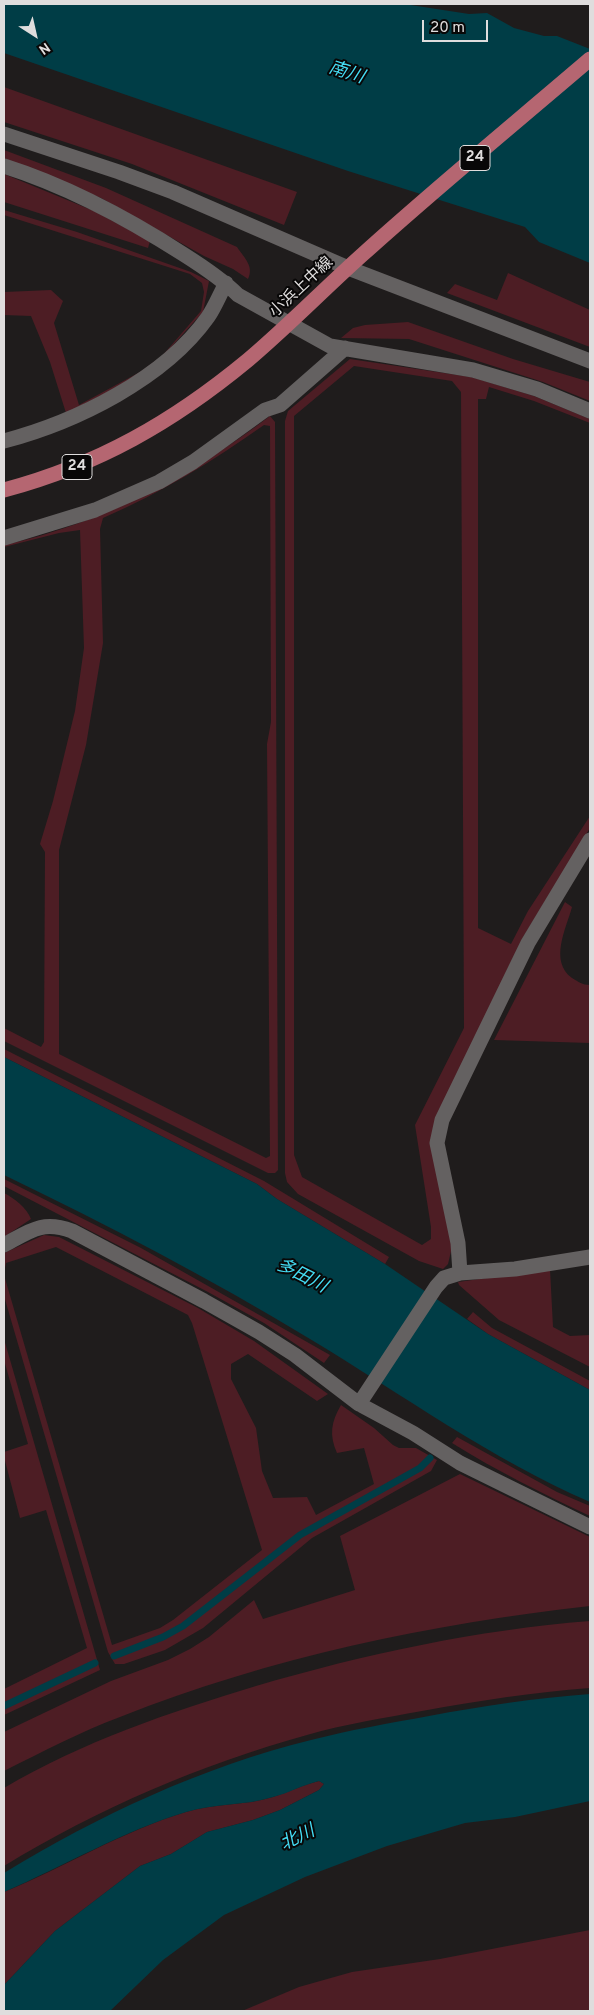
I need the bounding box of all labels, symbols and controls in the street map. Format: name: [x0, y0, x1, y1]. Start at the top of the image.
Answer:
north arrow: [10, 10, 60, 60]
scale bar: [424, 10, 490, 42]
text: 20 m: [430, 19, 465, 38]
text: N: [35, 38, 53, 58]
water label: 南川: [326, 58, 366, 90]
road number: 24: [460, 146, 490, 170]
street label: 小浜上中線: [266, 254, 338, 322]
road number: 24: [62, 454, 92, 480]
water label: 多田川: [272, 1255, 330, 1299]
water label: 北川: [277, 1821, 319, 1857]

